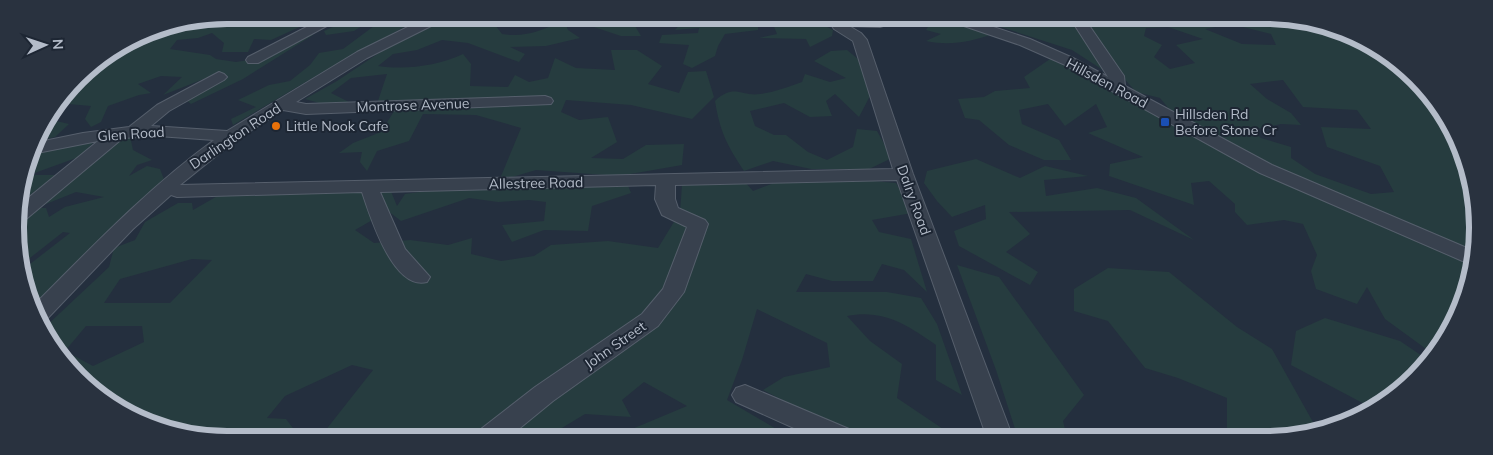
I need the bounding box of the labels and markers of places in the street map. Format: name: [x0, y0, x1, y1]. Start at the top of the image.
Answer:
place label: Hillsden Rd Before Stone Cr: [1175, 105, 1277, 139]
marker: Hillsden Rd Before Stone Cr: [1159, 116, 1171, 128]
place label: Little Nook Cafe: [286, 117, 388, 135]
marker: Little Nook Cafe: [270, 120, 282, 132]

